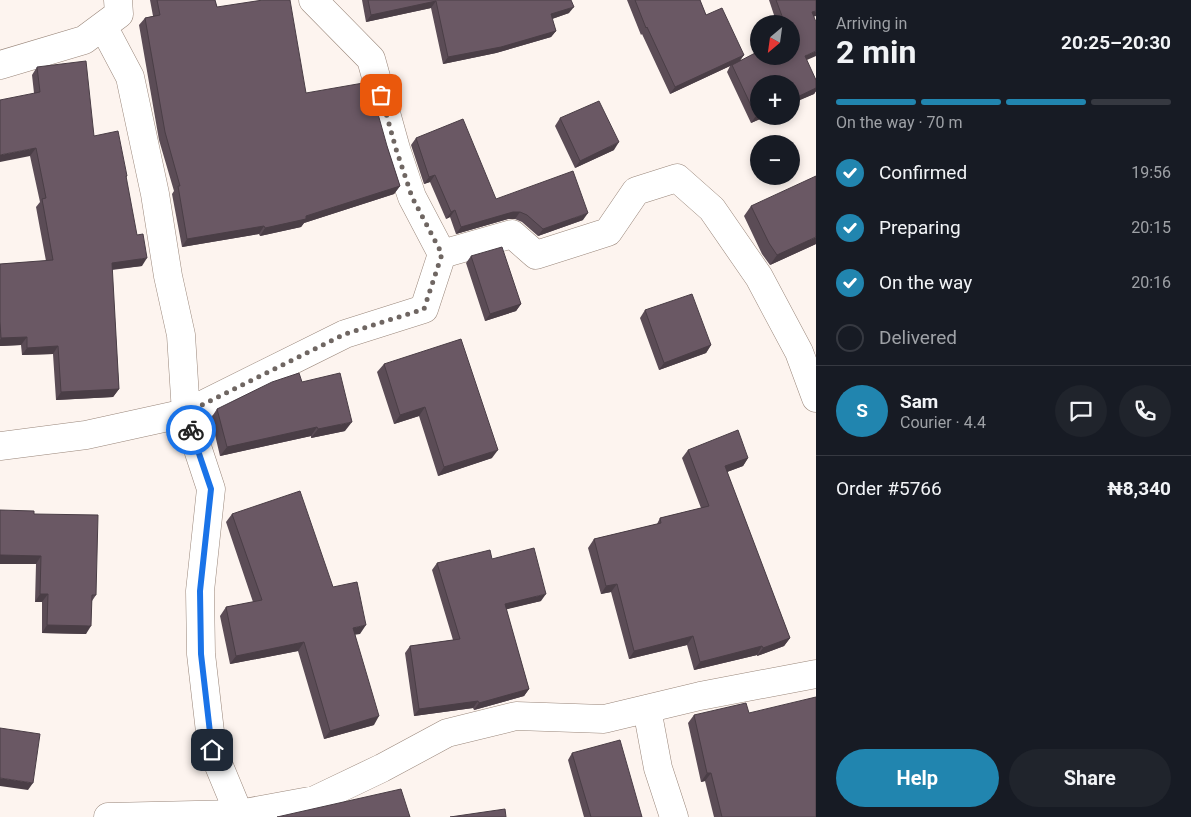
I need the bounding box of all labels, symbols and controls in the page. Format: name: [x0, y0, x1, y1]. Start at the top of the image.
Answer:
text: Arriving in: [836, 14, 907, 33]
north arrow: [750, 15, 800, 65]
map controls: [750, 15, 800, 185]
text: 20:25–20:30: [1061, 31, 1171, 54]
text: 2 min: [836, 33, 916, 71]
pin: [360, 74, 402, 116]
button: +: [750, 75, 800, 125]
icon: bag: [367, 81, 395, 109]
text: On the way · 70 m: [836, 113, 963, 132]
button: −: [750, 135, 800, 185]
icon: check: [836, 159, 864, 187]
text: Confirmed: [879, 161, 967, 184]
text: 19:56: [1131, 163, 1171, 182]
icon: check: [836, 214, 864, 242]
text: Preparing: [879, 216, 961, 239]
text: 20:15: [1131, 218, 1171, 237]
icon: check: [836, 269, 864, 297]
text: On the way: [879, 271, 972, 294]
text: 20:16: [1131, 273, 1171, 292]
text: Delivered: [879, 326, 957, 349]
button: chat: [1055, 385, 1107, 437]
button: phone: [1119, 385, 1171, 437]
text: Sam: [900, 390, 938, 413]
text: S: [856, 399, 868, 422]
courier: [166, 405, 216, 455]
text: Courier · 4.4: [900, 413, 986, 432]
icon: bike: [177, 416, 205, 444]
text: Order #5766: [836, 477, 942, 500]
text: ₦8,340: [1107, 477, 1171, 500]
pin: [191, 729, 233, 771]
icon: home: [198, 736, 226, 764]
button: Help: [836, 749, 999, 807]
button: Share: [1009, 749, 1171, 807]

